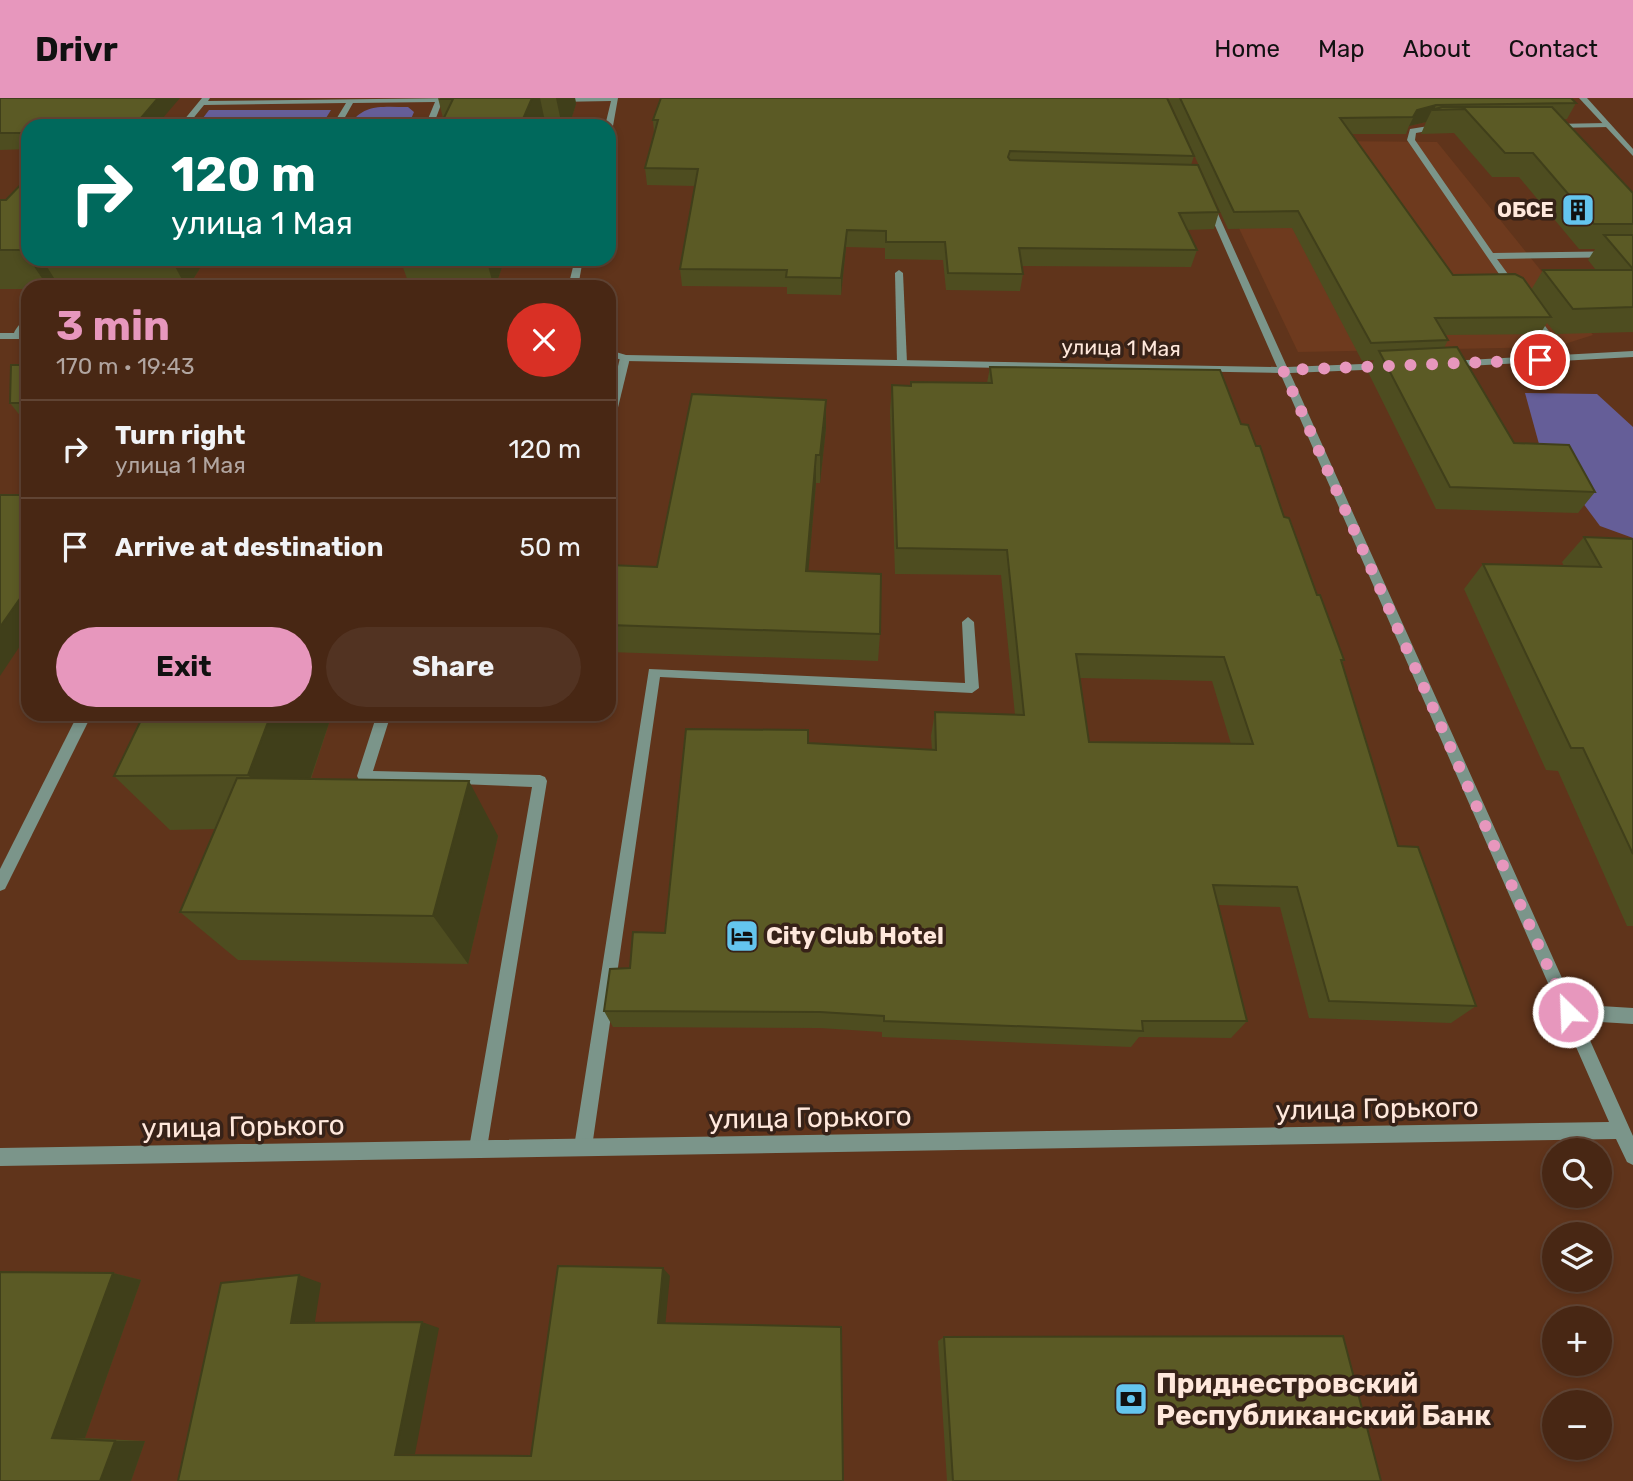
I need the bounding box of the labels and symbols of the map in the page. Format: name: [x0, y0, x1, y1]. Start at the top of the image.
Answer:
building icon: ОБСЕ: [1559, 191, 1597, 229]
place label: ОБСЕ: [1497, 197, 1554, 222]
pin: [1510, 330, 1570, 390]
street label: улица 1 Мая: [1061, 334, 1181, 361]
hotel icon: City Club Hotel: [723, 917, 761, 955]
place label: City Club Hotel: [766, 922, 944, 950]
position arrow: [1531, 975, 1605, 1049]
street label: улица Горького: [1275, 1090, 1479, 1127]
street label: улица Горького: [708, 1099, 912, 1136]
street label: улица Горького: [141, 1108, 345, 1145]
place label: Приднестровский Республиканский Банк: [1156, 1367, 1491, 1432]
bank icon: Приднестровский Республиканский Банк: [1112, 1380, 1150, 1418]

